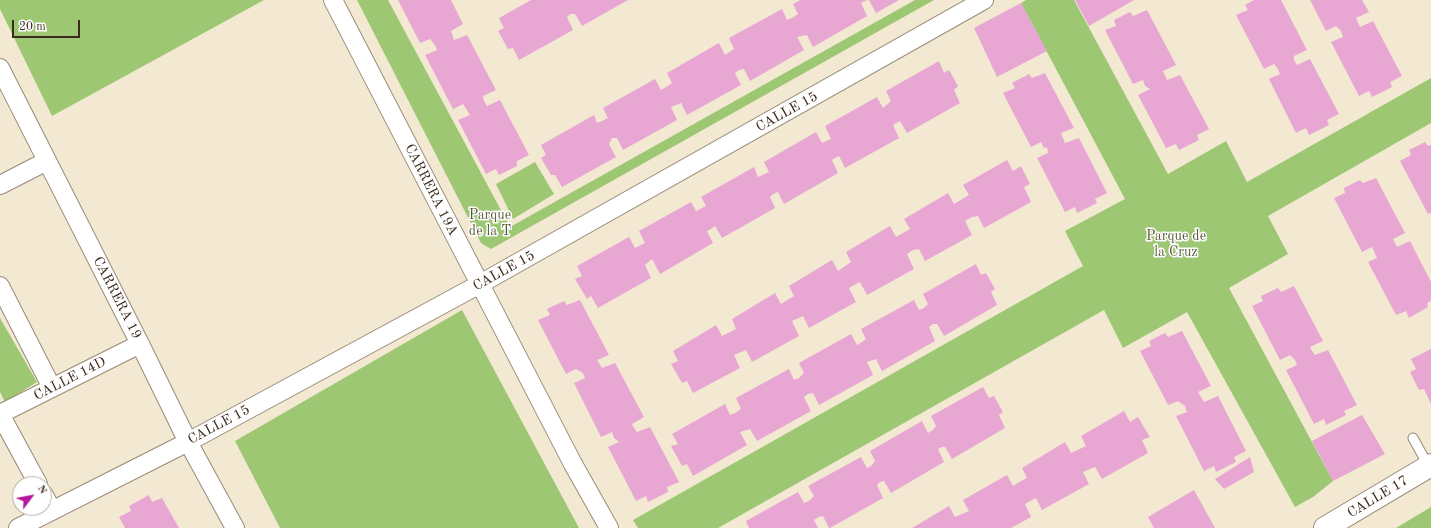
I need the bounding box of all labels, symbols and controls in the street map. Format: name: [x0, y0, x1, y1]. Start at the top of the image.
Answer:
scale bar: [14, 12, 82, 38]
text: 20 m: [19, 21, 46, 33]
street label: CALLE 15: [753, 88, 821, 136]
street label: CARRERA 19A: [401, 141, 461, 239]
park label: Parque de la T: [469, 207, 511, 240]
park label: Parque de la Cruz: [1146, 228, 1206, 260]
street label: CALLE 15: [470, 247, 538, 295]
street label: CARRERA 19: [89, 254, 145, 342]
street label: CALLE 14D: [31, 354, 109, 404]
street label: CALLE 15: [185, 402, 253, 448]
street label: CALLE 17: [1345, 472, 1411, 522]
north arrow: [12, 476, 52, 516]
text: N: [35, 483, 49, 496]

